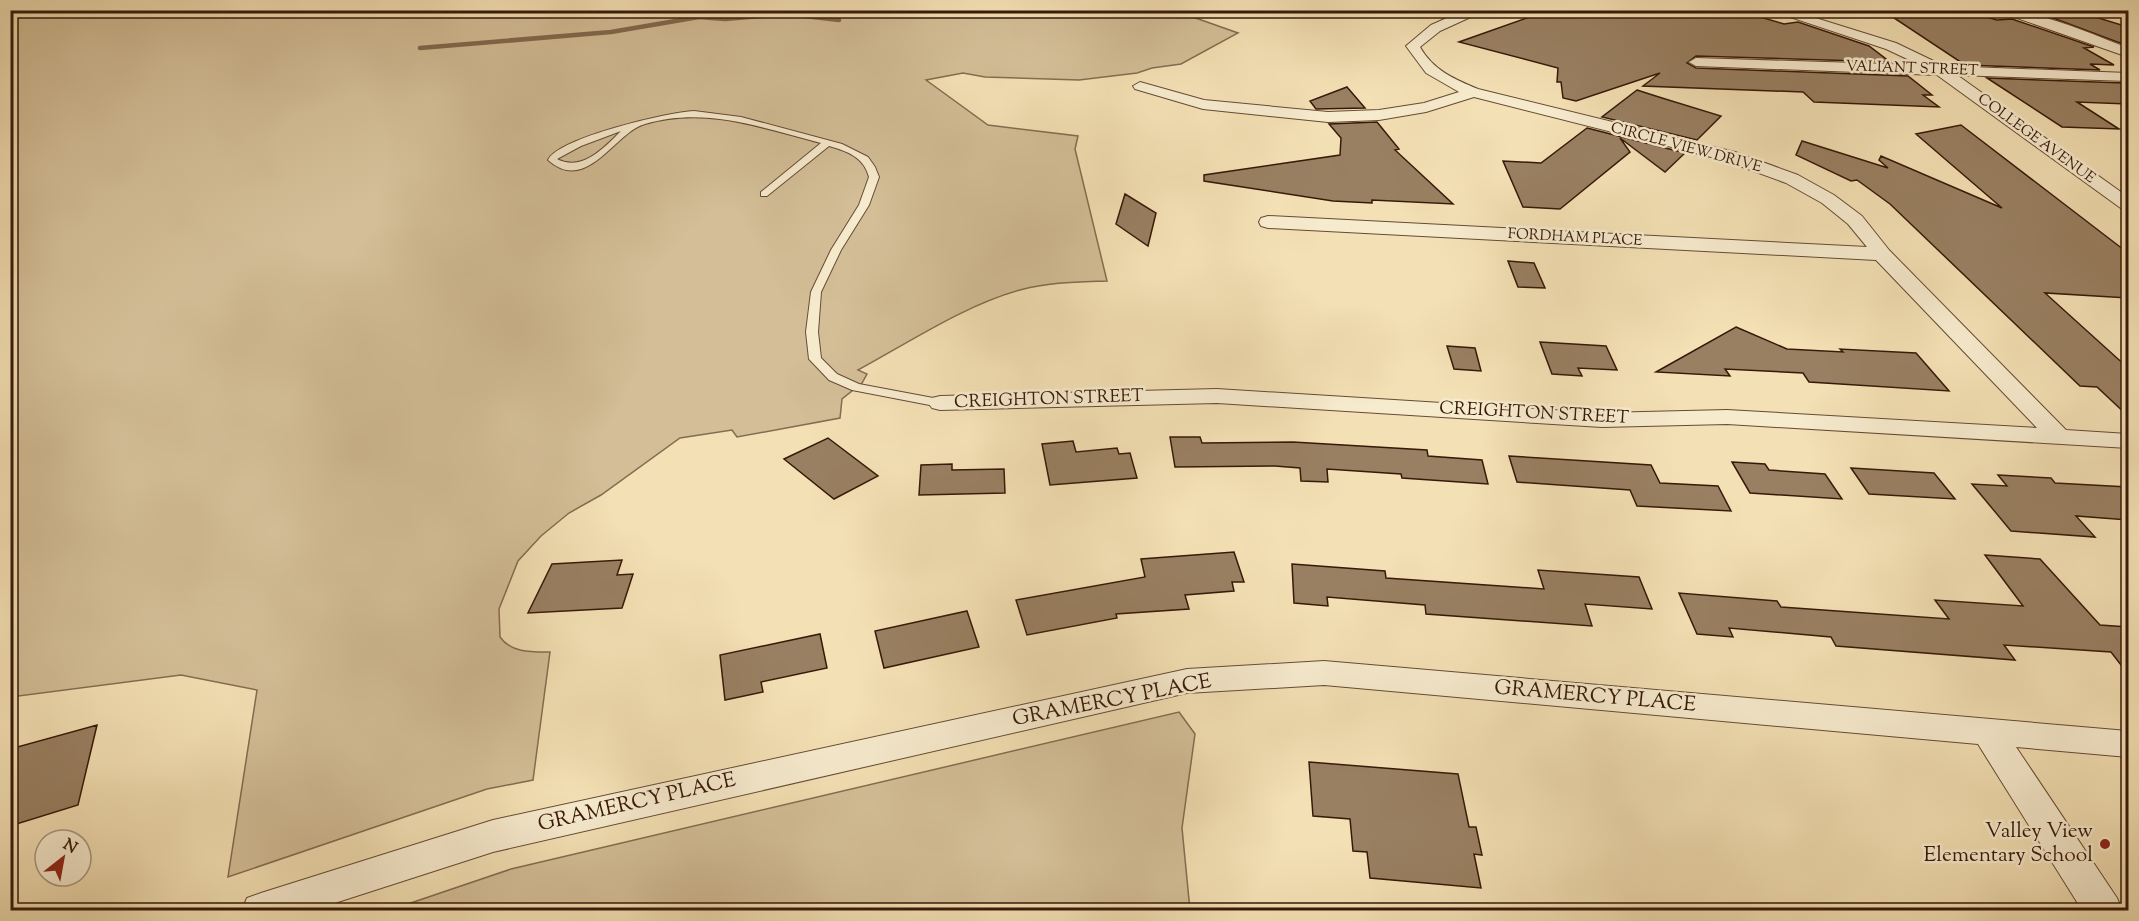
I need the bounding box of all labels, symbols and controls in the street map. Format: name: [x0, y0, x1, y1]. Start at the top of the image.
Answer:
street label: VALIANT STREET: [1845, 56, 1979, 82]
street label: COLLEGE AVENUE: [1973, 89, 2099, 189]
street label: CIRCLE VIEW DRIVE: [1608, 118, 1764, 178]
street label: FORDHAM PLACE: [1507, 224, 1643, 252]
street label: CREIGHTON STREET: [954, 384, 1145, 416]
street label: CREIGHTON STREET: [1439, 396, 1630, 432]
street label: GRAMERCY PLACE: [1010, 667, 1214, 735]
street label: GRAMERCY PLACE: [1493, 673, 1697, 721]
street label: GRAMERCY PLACE: [535, 766, 739, 840]
place label: Valley View Elementary School: [1924, 817, 2093, 871]
north arrow: [33, 828, 93, 888]
text: N: [58, 834, 81, 861]
marker: Valley View Elementary School: [2098, 837, 2112, 851]

